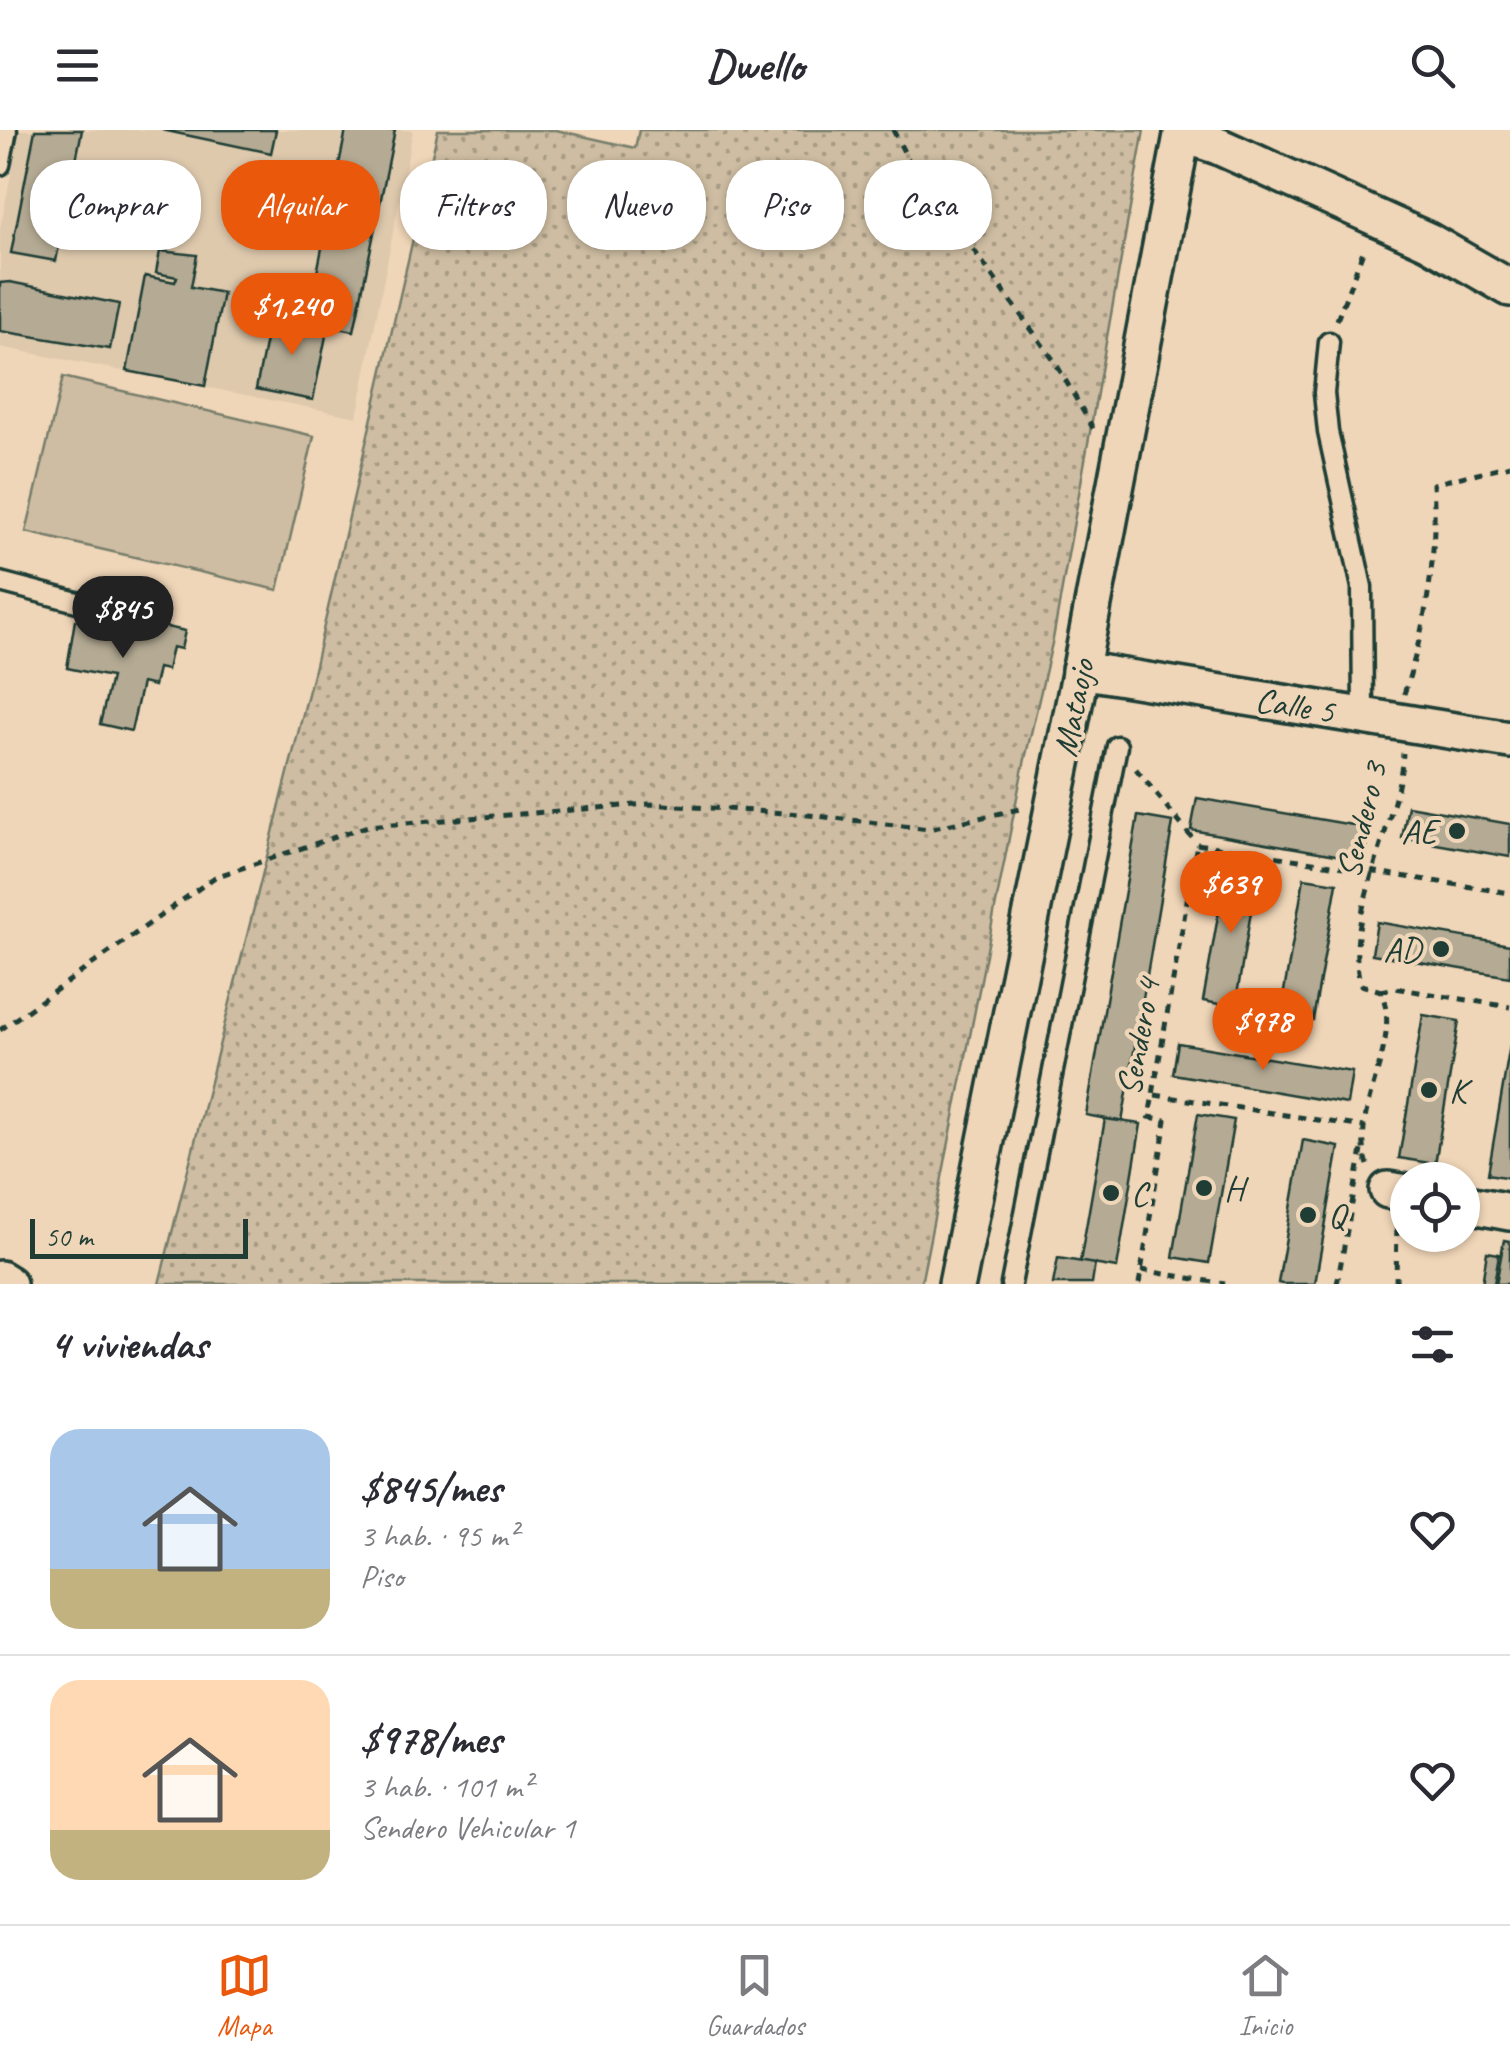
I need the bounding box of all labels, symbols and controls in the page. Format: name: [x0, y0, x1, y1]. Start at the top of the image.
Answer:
text: Dwello: [706, 37, 804, 94]
icon: menu: [50, 38, 105, 93]
icon: search: [1405, 38, 1460, 93]
chip: Comprar: [30, 160, 201, 250]
chip: Alquilar: [221, 160, 380, 250]
chip: Filtros: [400, 160, 547, 250]
chip: Nuevo: [567, 160, 706, 250]
chip: Piso: [726, 160, 844, 250]
chip: Casa: [864, 160, 992, 250]
pin: $1,240: [211, 273, 373, 358]
text: $1,240: [253, 285, 331, 326]
pin: $845: [64, 576, 182, 661]
text: $845: [94, 588, 152, 629]
street label: Mataojo: [1042, 654, 1105, 760]
street label: Calle 5: [1252, 677, 1340, 734]
street label: Sendero 3: [1325, 755, 1398, 883]
place label: AE: [1401, 809, 1442, 854]
marker: AE: [1446, 820, 1468, 842]
pin: $639: [1172, 851, 1290, 936]
text: $639: [1202, 863, 1260, 904]
place label: AD: [1383, 927, 1424, 972]
marker: AD: [1430, 938, 1452, 960]
street label: Sendero 4: [1106, 972, 1171, 1099]
pin: $978: [1204, 988, 1322, 1073]
text: $978: [1234, 1000, 1292, 1041]
place label: K: [1449, 1068, 1473, 1113]
marker: K: [1418, 1079, 1440, 1101]
map controls: [1390, 1162, 1480, 1252]
button: locate: [1390, 1162, 1480, 1252]
place label: H: [1224, 1166, 1249, 1211]
place label: C: [1131, 1171, 1151, 1216]
marker: H: [1193, 1177, 1215, 1199]
marker: C: [1100, 1182, 1122, 1204]
place label: Q: [1328, 1193, 1349, 1238]
marker: Q: [1297, 1204, 1319, 1226]
scale bar: [30, 1214, 248, 1258]
text: 50 m: [45, 1219, 93, 1254]
icon: filters: [1405, 1317, 1460, 1372]
text: 4 viviendas: [50, 1318, 207, 1371]
text: $845/mes: [360, 1462, 501, 1515]
icon: home: [130, 1469, 250, 1589]
icon: heart: [1405, 1502, 1460, 1557]
text: 3 hab. · 95 m²: [360, 1515, 517, 1556]
text: Piso: [360, 1556, 403, 1597]
text: $978/mes: [360, 1713, 501, 1766]
icon: home: [130, 1720, 250, 1840]
icon: heart: [1405, 1753, 1460, 1808]
text: 3 hab. · 101 m²: [360, 1766, 532, 1807]
text: Sendero Vehicular 1: [360, 1807, 575, 1848]
tab: Mapa: [217, 1948, 272, 2043]
tab: Guardados: [706, 1948, 804, 2043]
tab: Inicio: [1238, 1948, 1293, 2043]

